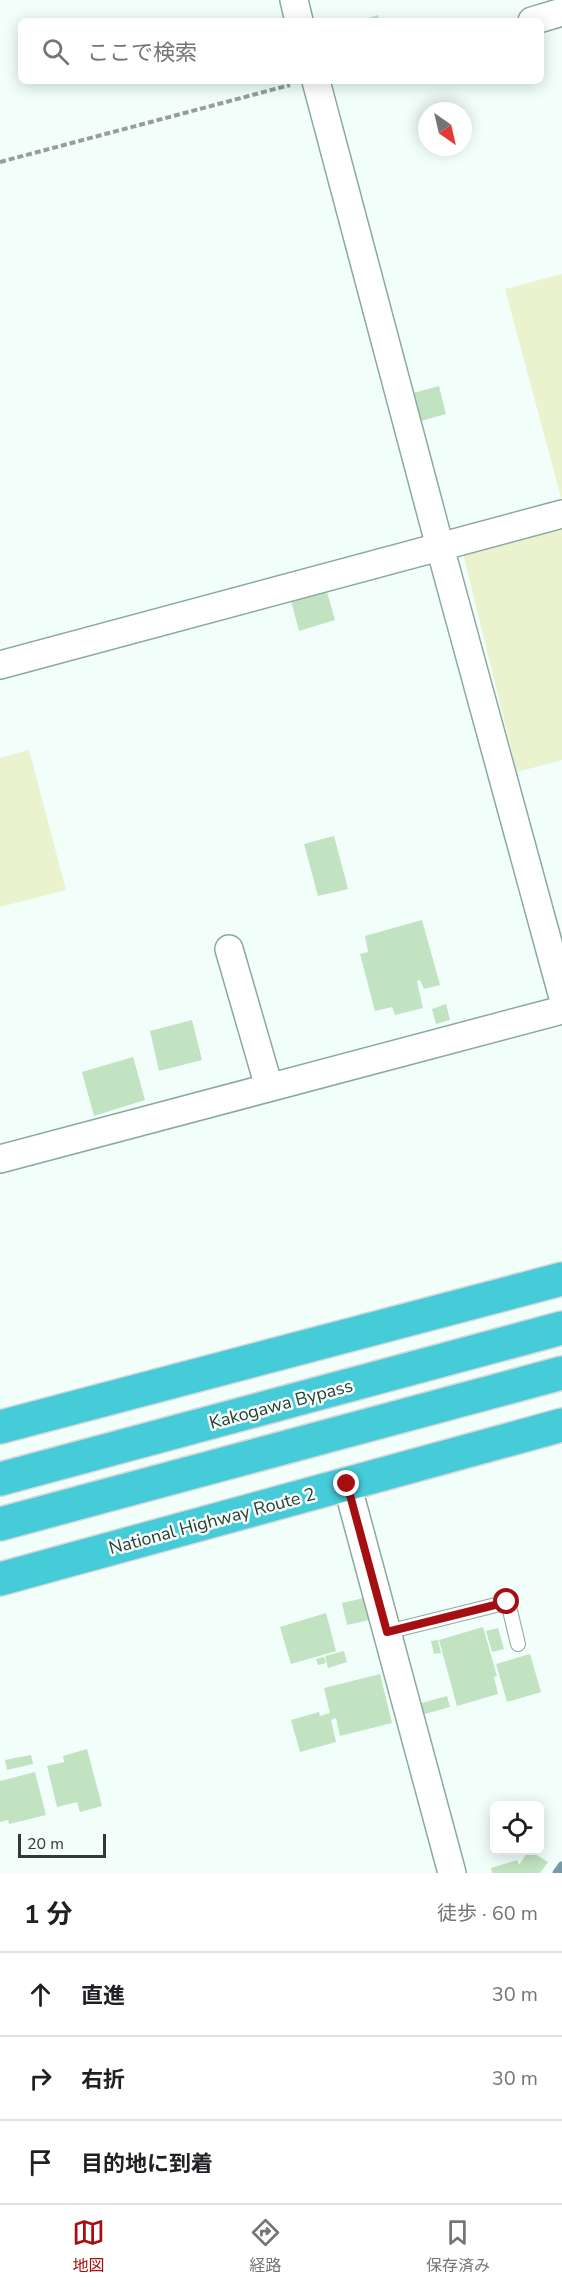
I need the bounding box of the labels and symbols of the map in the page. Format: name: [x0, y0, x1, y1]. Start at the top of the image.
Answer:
north arrow: [418, 102, 472, 156]
street label: Kakogawa Bypass: [207, 1373, 355, 1435]
route end: [333, 1470, 359, 1496]
street label: National Highway Route 2: [106, 1482, 318, 1560]
route start: [493, 1588, 519, 1614]
scale bar: [18, 1831, 106, 1858]

